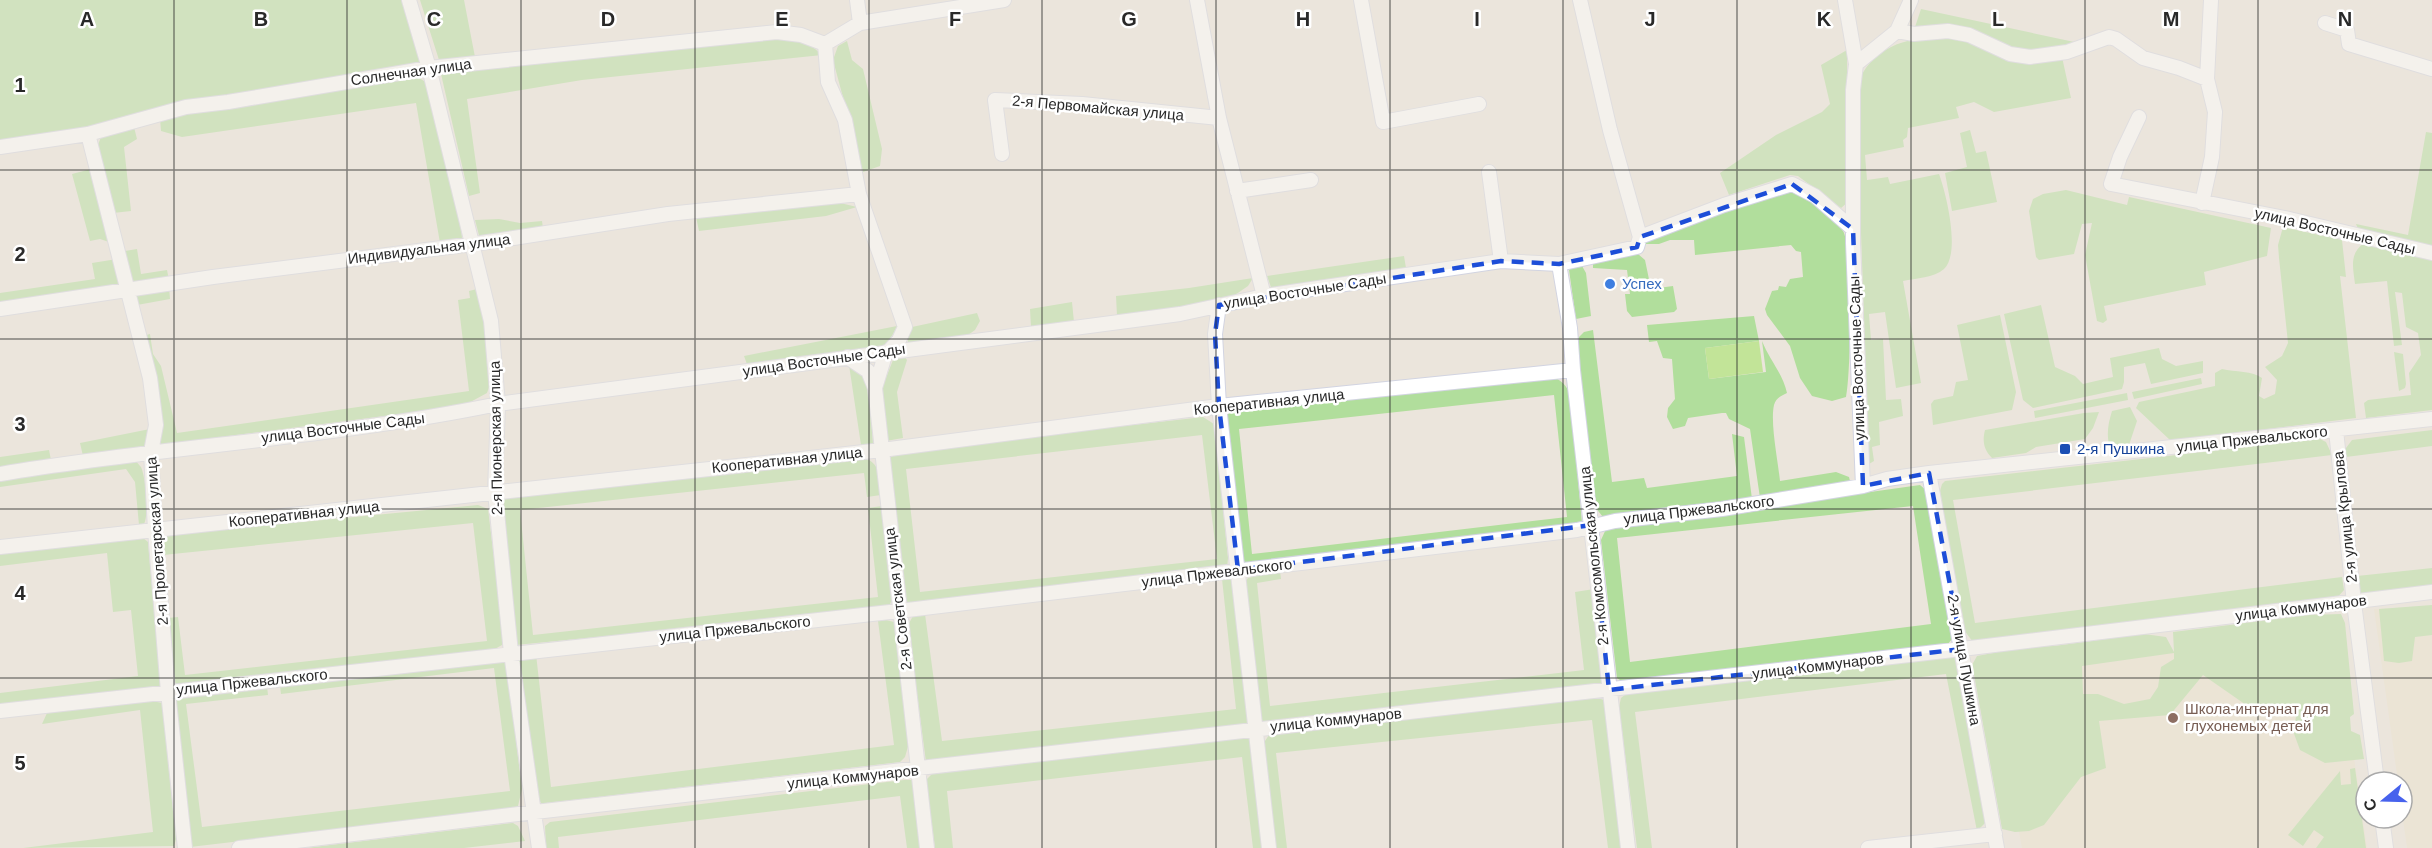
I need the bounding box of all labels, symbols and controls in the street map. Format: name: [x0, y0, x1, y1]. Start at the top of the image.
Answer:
text: A: [80, 8, 94, 30]
text: B: [254, 8, 268, 30]
text: C: [427, 8, 441, 30]
text: D: [601, 8, 615, 30]
text: E: [775, 8, 789, 30]
text: F: [949, 8, 961, 30]
text: G: [1121, 8, 1137, 30]
text: H: [1296, 8, 1310, 30]
text: I: [1474, 8, 1480, 30]
text: J: [1644, 8, 1656, 30]
text: K: [1817, 8, 1832, 30]
text: L: [1992, 8, 2004, 30]
text: M: [2163, 8, 2179, 30]
text: N: [2338, 8, 2352, 30]
street label: Солнечная улица: [349, 55, 473, 88]
text: 1: [14, 74, 26, 96]
street label: 2-я Первомайская улица: [1011, 92, 1185, 124]
street label: улица Восточные Сады: [2253, 204, 2417, 257]
street label: Индивидуальная улица: [347, 230, 512, 267]
text: 2: [14, 243, 26, 265]
street label: улица Восточные Сады: [1222, 269, 1387, 312]
place label: Успех: [1622, 275, 1662, 292]
street label: улица Восточные Сады: [1845, 276, 1868, 440]
marker: Успех: [1603, 277, 1617, 291]
street label: улица Восточные Сады: [741, 340, 906, 379]
street label: 2-я Пионерская улица: [486, 360, 505, 515]
street label: Кооперативная улица: [1193, 385, 1346, 418]
street label: улица Восточные Сады: [260, 409, 425, 446]
text: 3: [14, 413, 26, 435]
street label: улица Пржевальского: [2176, 422, 2328, 455]
place label: 2-я Пушкина: [2077, 440, 2165, 457]
marker: 2-я Пушкина: [2058, 442, 2072, 456]
street label: Кооперативная улица: [711, 443, 864, 476]
street label: 2-я улица Крылова: [2329, 450, 2360, 584]
street label: 2-я Пролетарская улица: [142, 455, 171, 626]
street label: 2-я Комсомольская улица: [1576, 465, 1611, 647]
street label: улица Пржевальского: [1623, 492, 1775, 527]
street label: Кооперативная улица: [228, 497, 381, 530]
street label: 2-я Советская улица: [880, 526, 915, 671]
street label: улица Пржевальского: [1141, 555, 1293, 590]
text: 4: [14, 582, 26, 604]
street label: улица Коммунаров: [2234, 591, 2368, 624]
street label: 2-я улица Пушкина: [1945, 593, 1985, 727]
street label: улица Пржевальского: [659, 612, 811, 645]
street label: улица Коммунаров: [1751, 649, 1885, 682]
street label: улица Пржевальского: [176, 665, 328, 698]
place label: Школа-интернат для глухонемых детей: [2185, 700, 2329, 734]
street label: улица Коммунаров: [1269, 704, 1403, 735]
marker: Школа-интернат для глухонемых детей: [2166, 711, 2180, 725]
text: 5: [14, 752, 26, 774]
street label: улица Коммунаров: [786, 761, 920, 792]
north arrow: [2354, 770, 2414, 830]
text: С: [2360, 796, 2380, 813]

